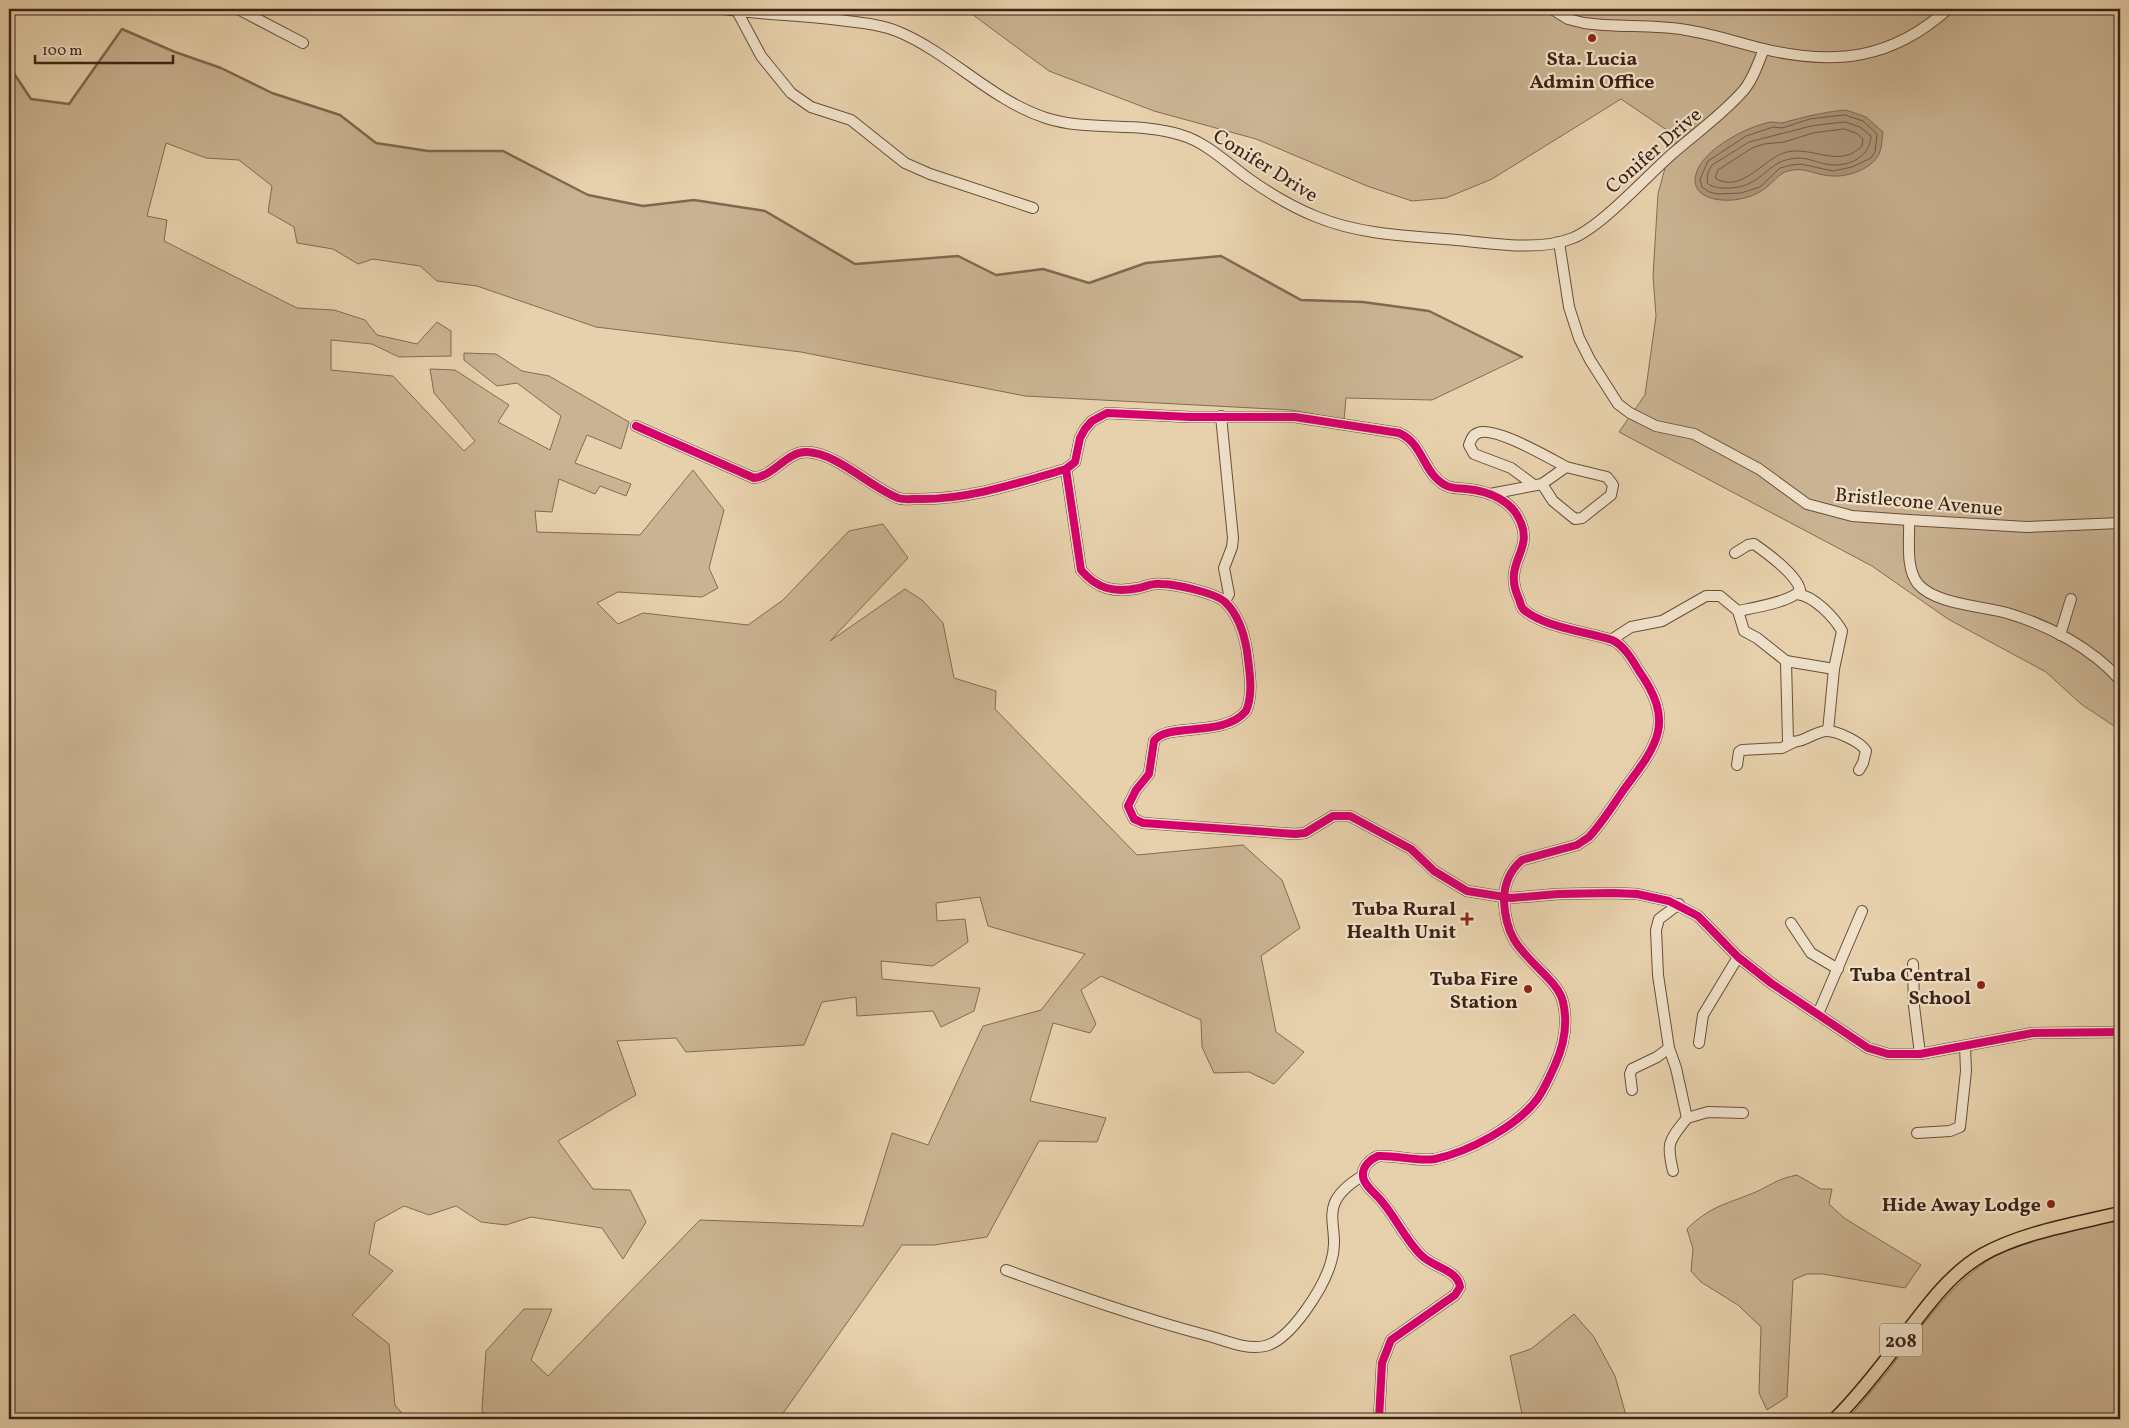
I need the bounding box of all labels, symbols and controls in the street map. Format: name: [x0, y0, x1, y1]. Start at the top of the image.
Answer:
scale bar: [35, 32, 172, 64]
marker: Sta. Lucia Admin Office: [1586, 32, 1598, 44]
text: 100 m: [42, 41, 82, 62]
place label: Sta. Lucia Admin Office: [1529, 46, 1655, 97]
street label: Conifer Drive: [1600, 102, 1708, 201]
street label: Conifer Drive: [1207, 123, 1323, 210]
street label: Bristlecone Avenue: [1834, 482, 2004, 524]
place label: Tuba Rural Health Unit: [1346, 896, 1456, 947]
marker: Tuba Rural Health Unit: [1460, 912, 1474, 926]
place label: Tuba Central School: [1849, 962, 1971, 1013]
place label: Tuba Fire Station: [1429, 966, 1518, 1017]
marker: Tuba Central School: [1975, 979, 1987, 991]
marker: Tuba Fire Station: [1522, 983, 1534, 995]
place label: Hide Away Lodge: [1882, 1192, 2041, 1220]
marker: Hide Away Lodge: [2045, 1198, 2057, 1210]
road number: 208: [1880, 1324, 1922, 1356]

